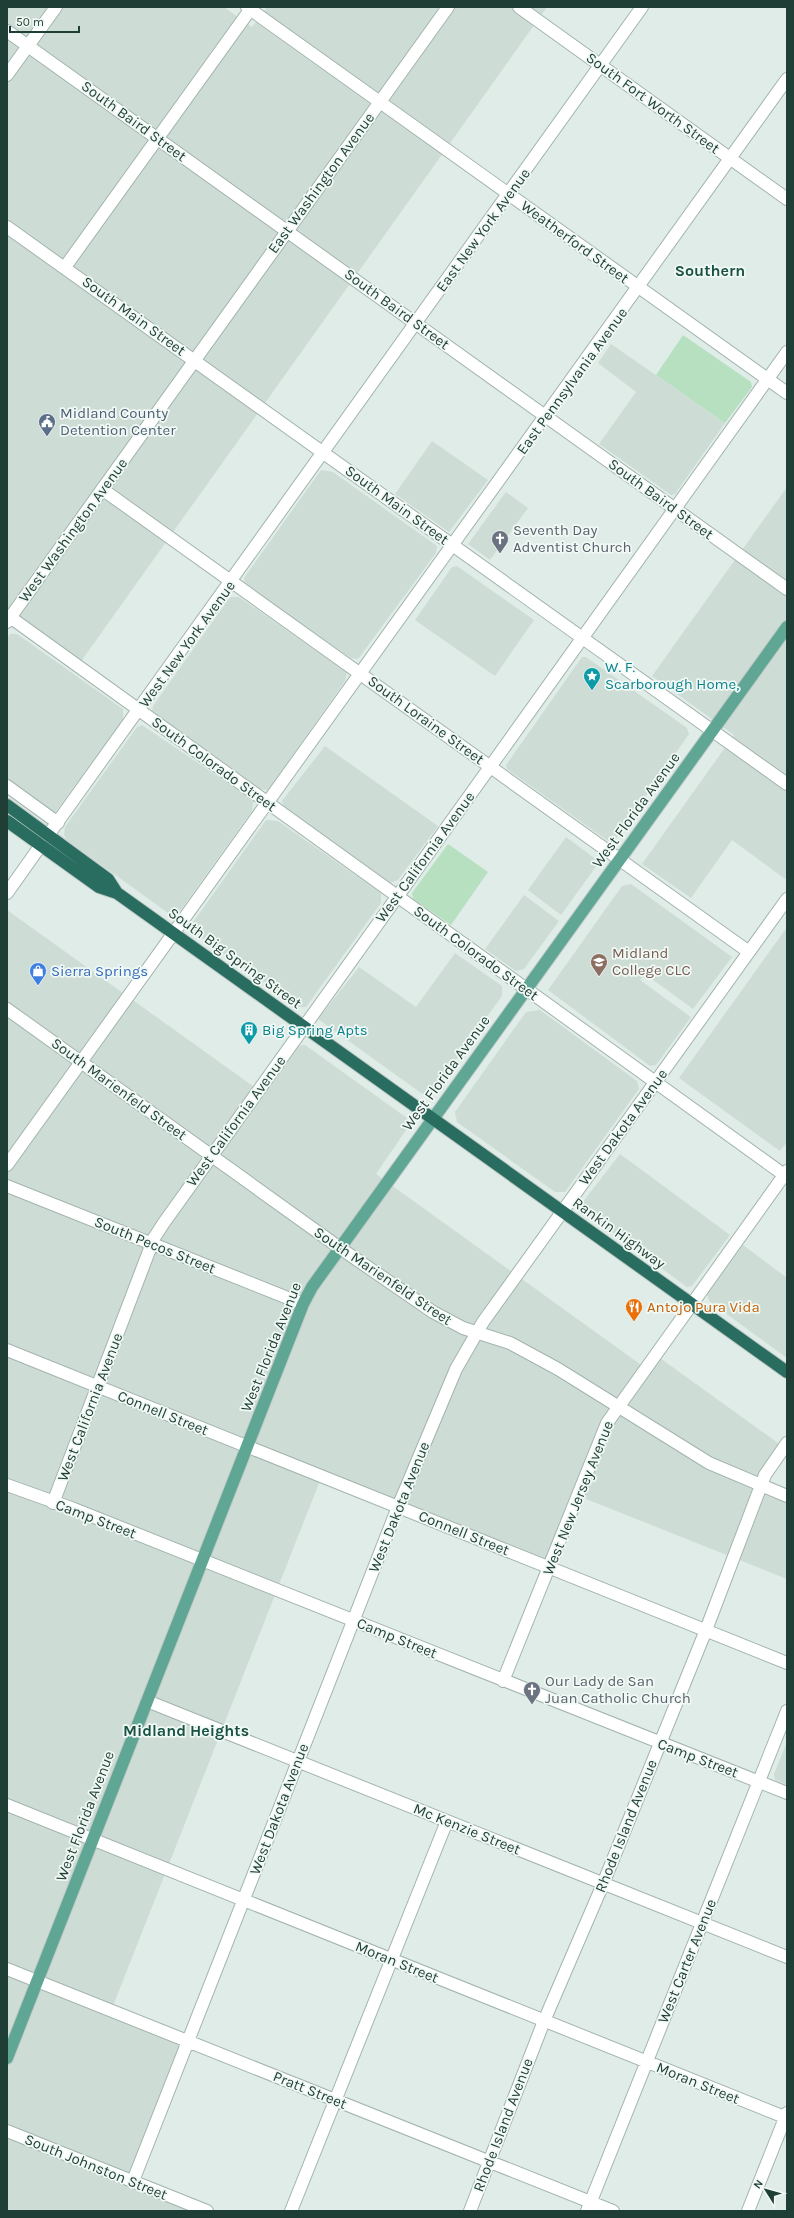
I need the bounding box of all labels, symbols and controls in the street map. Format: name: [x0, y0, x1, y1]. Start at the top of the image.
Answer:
scale bar: [10, 8, 79, 34]
text: 50 m: [16, 15, 44, 29]
street label: South Fort Worth Street: [583, 48, 724, 158]
street label: South Baird Street: [78, 77, 190, 165]
street label: East Washington Avenue: [264, 109, 378, 257]
street label: East New York Avenue: [432, 165, 534, 295]
street label: Weatherford Street: [517, 197, 633, 287]
district label: Southern: [675, 261, 745, 280]
street label: South Baird Street: [341, 265, 453, 353]
street label: South Main Street: [79, 272, 190, 360]
street label: East Pennsylvania Avenue: [513, 304, 631, 458]
place label: Midland County Detention Center: [60, 404, 176, 439]
public building icon: Midland County Detention Center: [37, 412, 57, 437]
street label: West Washington Avenue: [15, 454, 131, 606]
street label: South Baird Street: [605, 455, 717, 543]
street label: South Main Street: [342, 461, 453, 549]
place label: Seventh Day Adventist Church: [513, 521, 632, 556]
church icon: Seventh Day Adventist Church: [490, 529, 510, 554]
street label: West New York Avenue: [135, 577, 239, 711]
place label: W. F. Scarborough Home,: [605, 658, 739, 693]
place icon: W. F. Scarborough Home,: [582, 666, 602, 691]
street label: South Loraine Street: [364, 672, 488, 768]
street label: South Colorado Street: [148, 713, 280, 816]
street label: West Florida Avenue: [588, 749, 684, 871]
street label: West California Avenue: [371, 788, 479, 926]
street label: South Colorado Street: [410, 902, 542, 1005]
street label: South Big Spring Street: [165, 904, 305, 1013]
place label: Midland College CLC: [612, 944, 691, 979]
school or university icon: Midland College CLC: [589, 952, 609, 977]
shop icon: Sierra Springs: [28, 961, 48, 986]
place label: Sierra Springs: [51, 962, 148, 980]
street label: West Florida Avenue: [398, 1012, 494, 1134]
building icon: Big Spring Apts: [239, 1020, 259, 1045]
place label: Big Spring Apts: [262, 1021, 368, 1039]
street label: South Marienfeld Street: [48, 1034, 190, 1144]
street label: West California Avenue: [182, 1052, 290, 1190]
street label: West Dakota Avenue: [575, 1065, 671, 1189]
street label: Rankin Highway: [569, 1193, 669, 1273]
street label: South Pecos Street: [92, 1212, 219, 1278]
street label: South Marienfeld Street: [310, 1223, 456, 1329]
street label: West Florida Avenue: [237, 1280, 305, 1414]
restaurant icon: Antojo Pura Vida: [624, 1297, 644, 1322]
place label: Antojo Pura Vida: [647, 1298, 760, 1316]
street label: West California Avenue: [53, 1330, 127, 1484]
street label: Connell Street: [115, 1387, 211, 1440]
street label: West New Jersey Avenue: [539, 1418, 617, 1578]
street label: West Dakota Avenue: [365, 1439, 433, 1575]
street label: Camp Street: [53, 1495, 139, 1543]
street label: Connell Street: [416, 1507, 512, 1560]
street label: Camp Street: [354, 1614, 440, 1662]
place label: Our Lady de San Juan Catholic Church: [545, 1672, 691, 1707]
church icon: Our Lady de San Juan Catholic Church: [522, 1680, 542, 1705]
district label: Midland Heights: [123, 1721, 249, 1740]
street label: Camp Street: [655, 1734, 741, 1782]
street label: West Dakota Avenue: [246, 1741, 312, 1877]
street label: West Florida Avenue: [52, 1748, 118, 1884]
street label: Rhode Island Avenue: [591, 1757, 661, 1895]
street label: Mc Kenzie Street: [411, 1799, 524, 1859]
street label: West Carter Avenue: [654, 1896, 720, 2026]
street label: Moran Street: [353, 1937, 442, 1987]
street label: Rhode Island Avenue: [469, 2055, 537, 2195]
street label: Moran Street: [654, 2058, 743, 2108]
street label: Pratt Street: [270, 2067, 350, 2113]
street label: South Johnston Street: [22, 2130, 170, 2204]
north arrow: [746, 2170, 786, 2210]
text: N: [751, 2177, 766, 2191]

